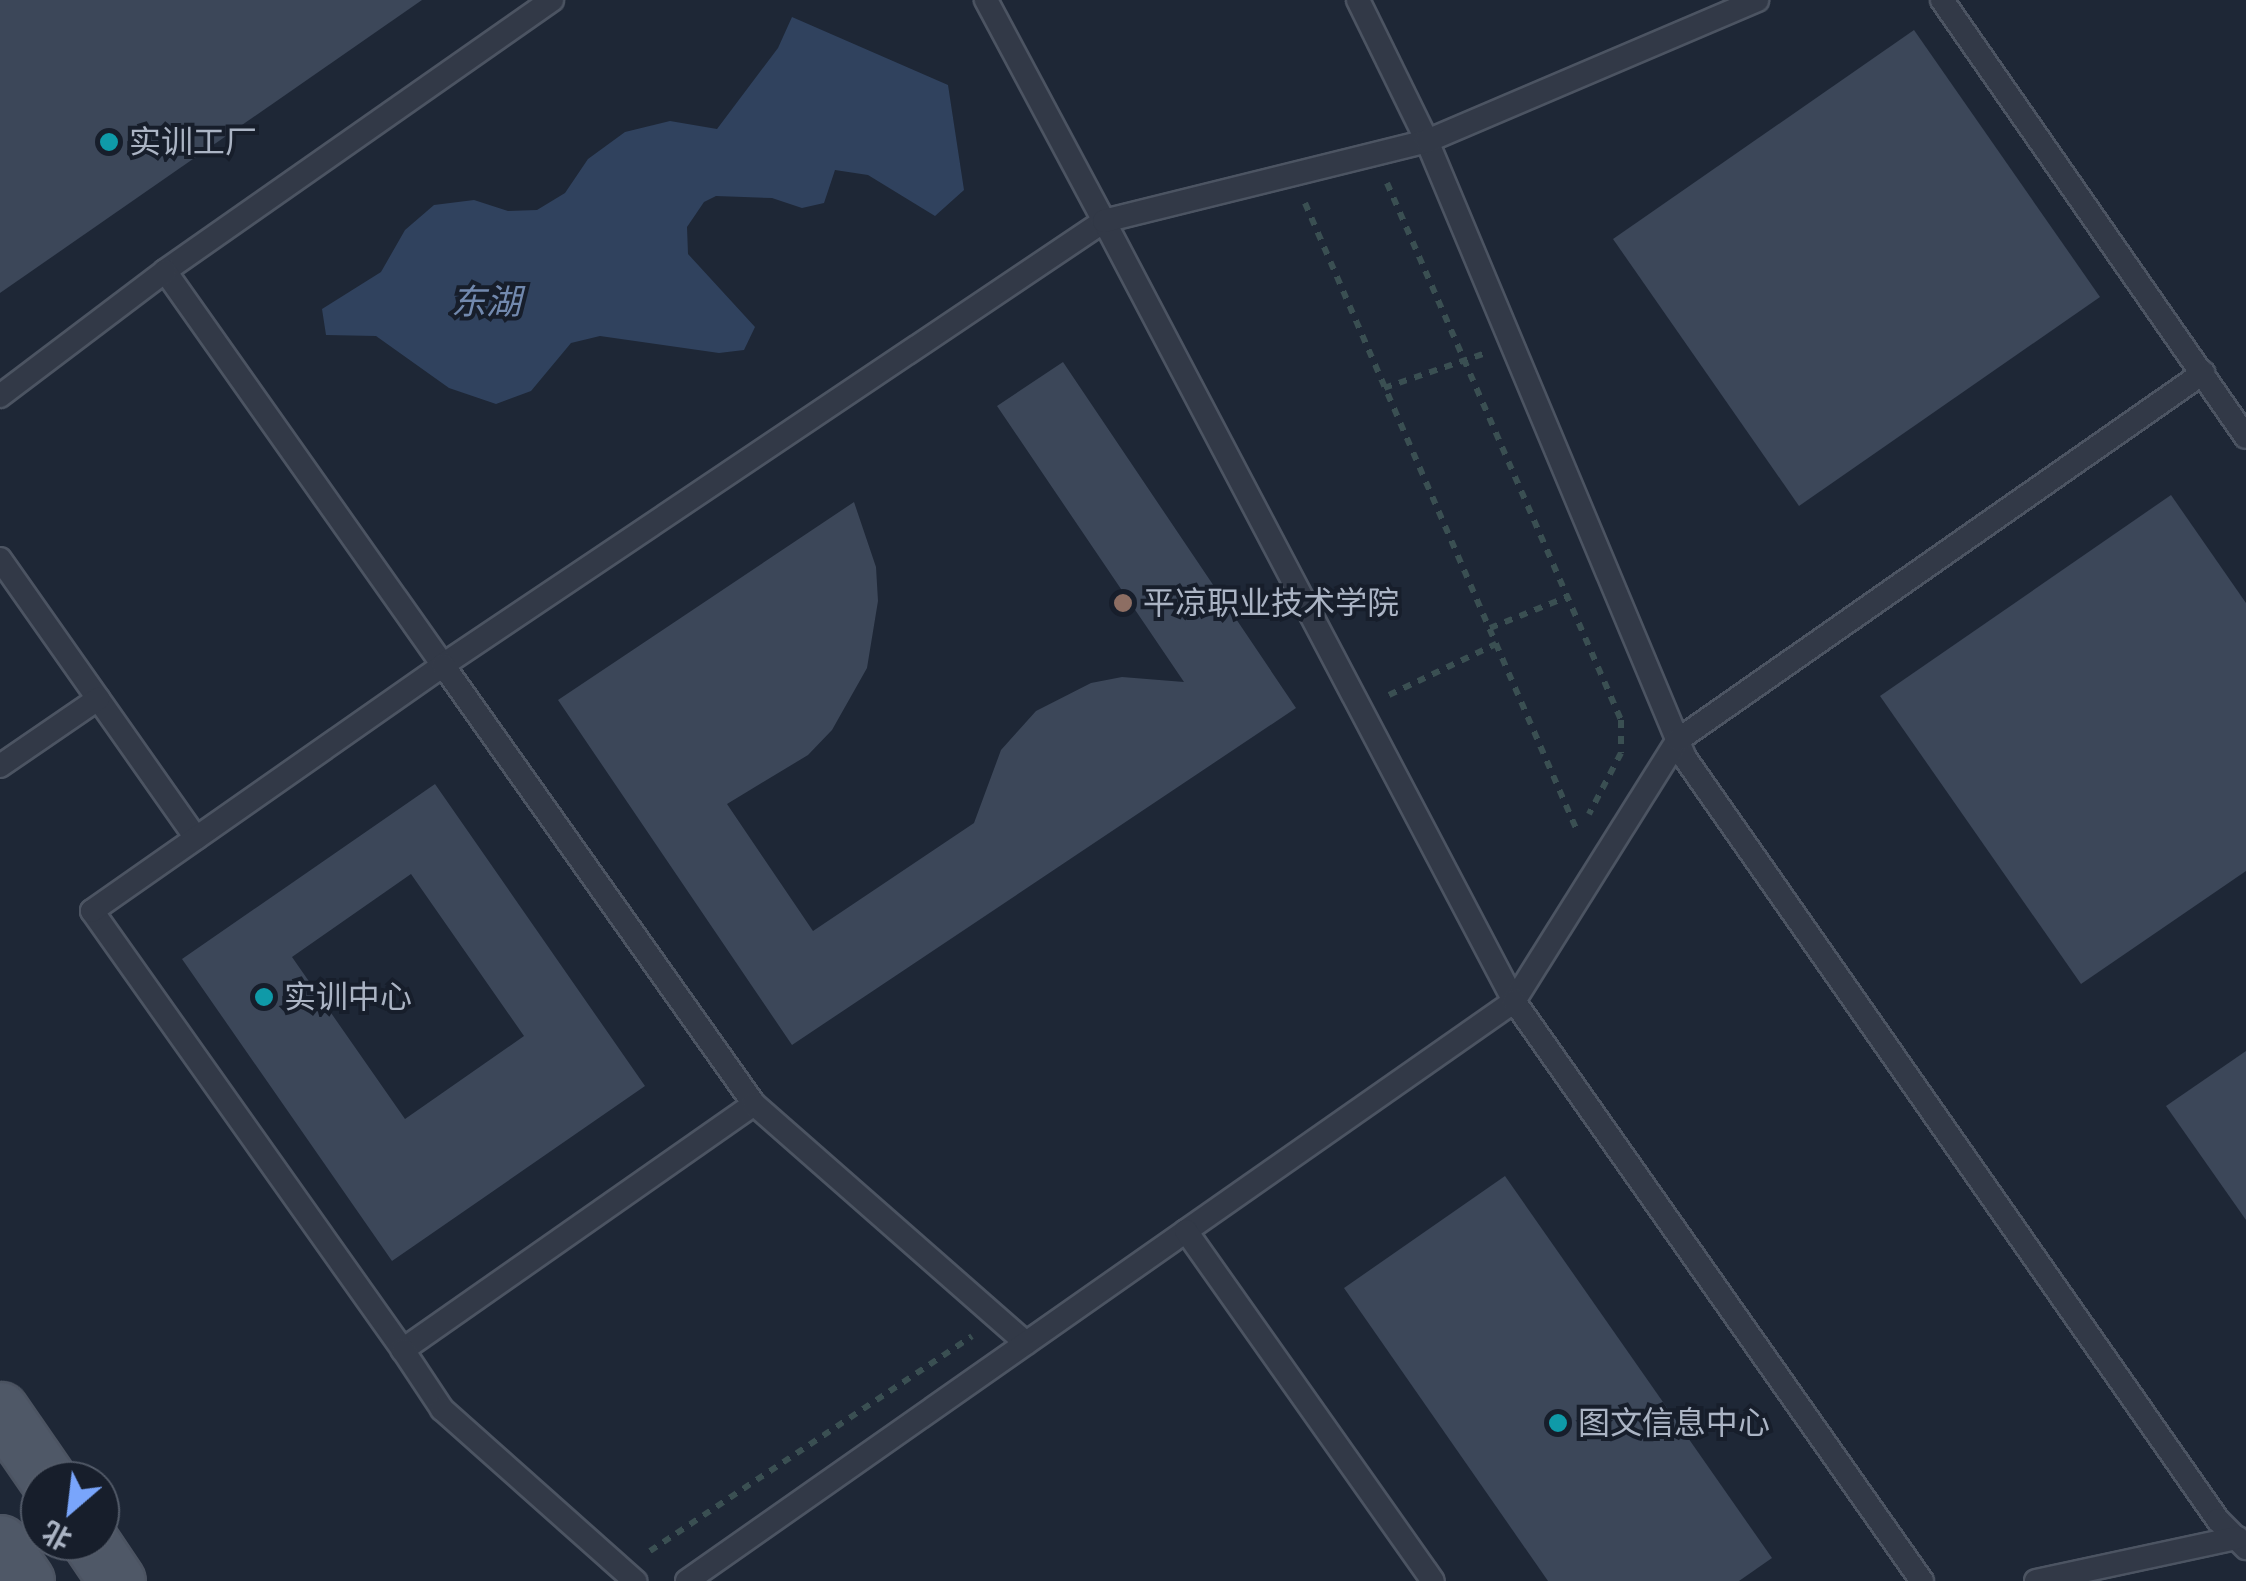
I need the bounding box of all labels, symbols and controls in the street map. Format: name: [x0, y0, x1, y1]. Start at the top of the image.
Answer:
place label: 实训工厂: [129, 123, 257, 161]
marker: 实训工厂: [98, 131, 120, 153]
water label: 东湖: [451, 281, 521, 323]
place label: 平凉职业技术学院: [1143, 584, 1399, 622]
marker: 平凉职业技术学院: [1112, 592, 1134, 614]
place label: 实训中心: [284, 978, 412, 1016]
marker: 实训中心: [253, 986, 275, 1008]
place label: 图文信息中心: [1578, 1404, 1770, 1442]
marker: 图文信息中心: [1547, 1412, 1569, 1434]
north arrow: [20, 1461, 120, 1561]
text: 北: [36, 1513, 78, 1558]

